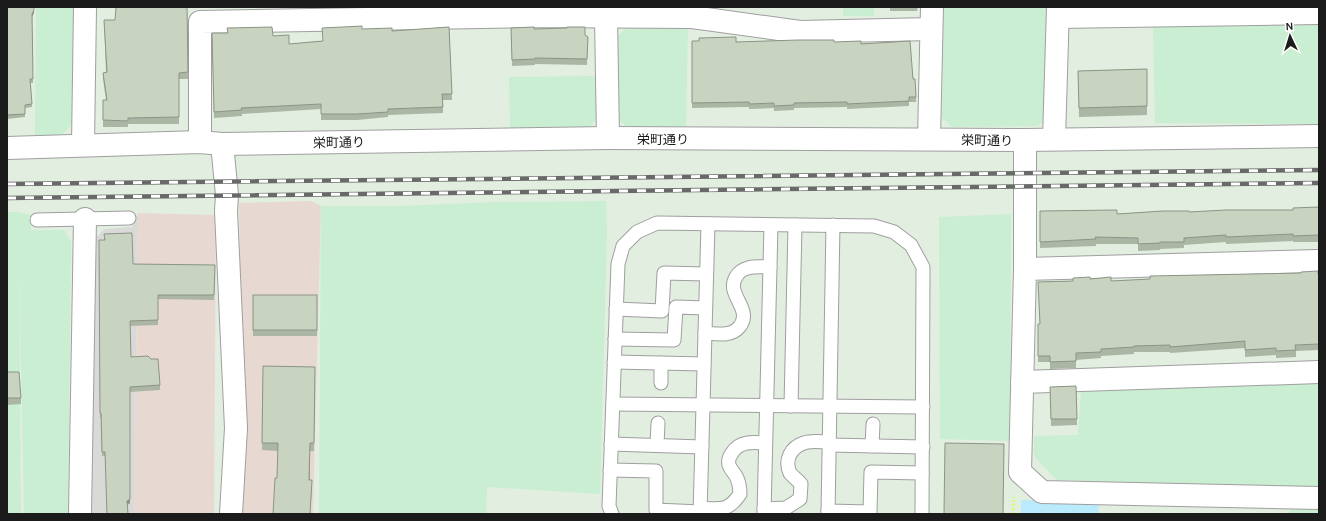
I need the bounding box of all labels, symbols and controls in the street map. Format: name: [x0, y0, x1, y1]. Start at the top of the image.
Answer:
north arrow: [1270, 16, 1310, 56]
text: N: [1285, 20, 1294, 33]
street label: 栄町通り: [637, 132, 689, 147]
street label: 栄町通り: [961, 133, 1013, 148]
street label: 栄町通り: [313, 135, 365, 150]

